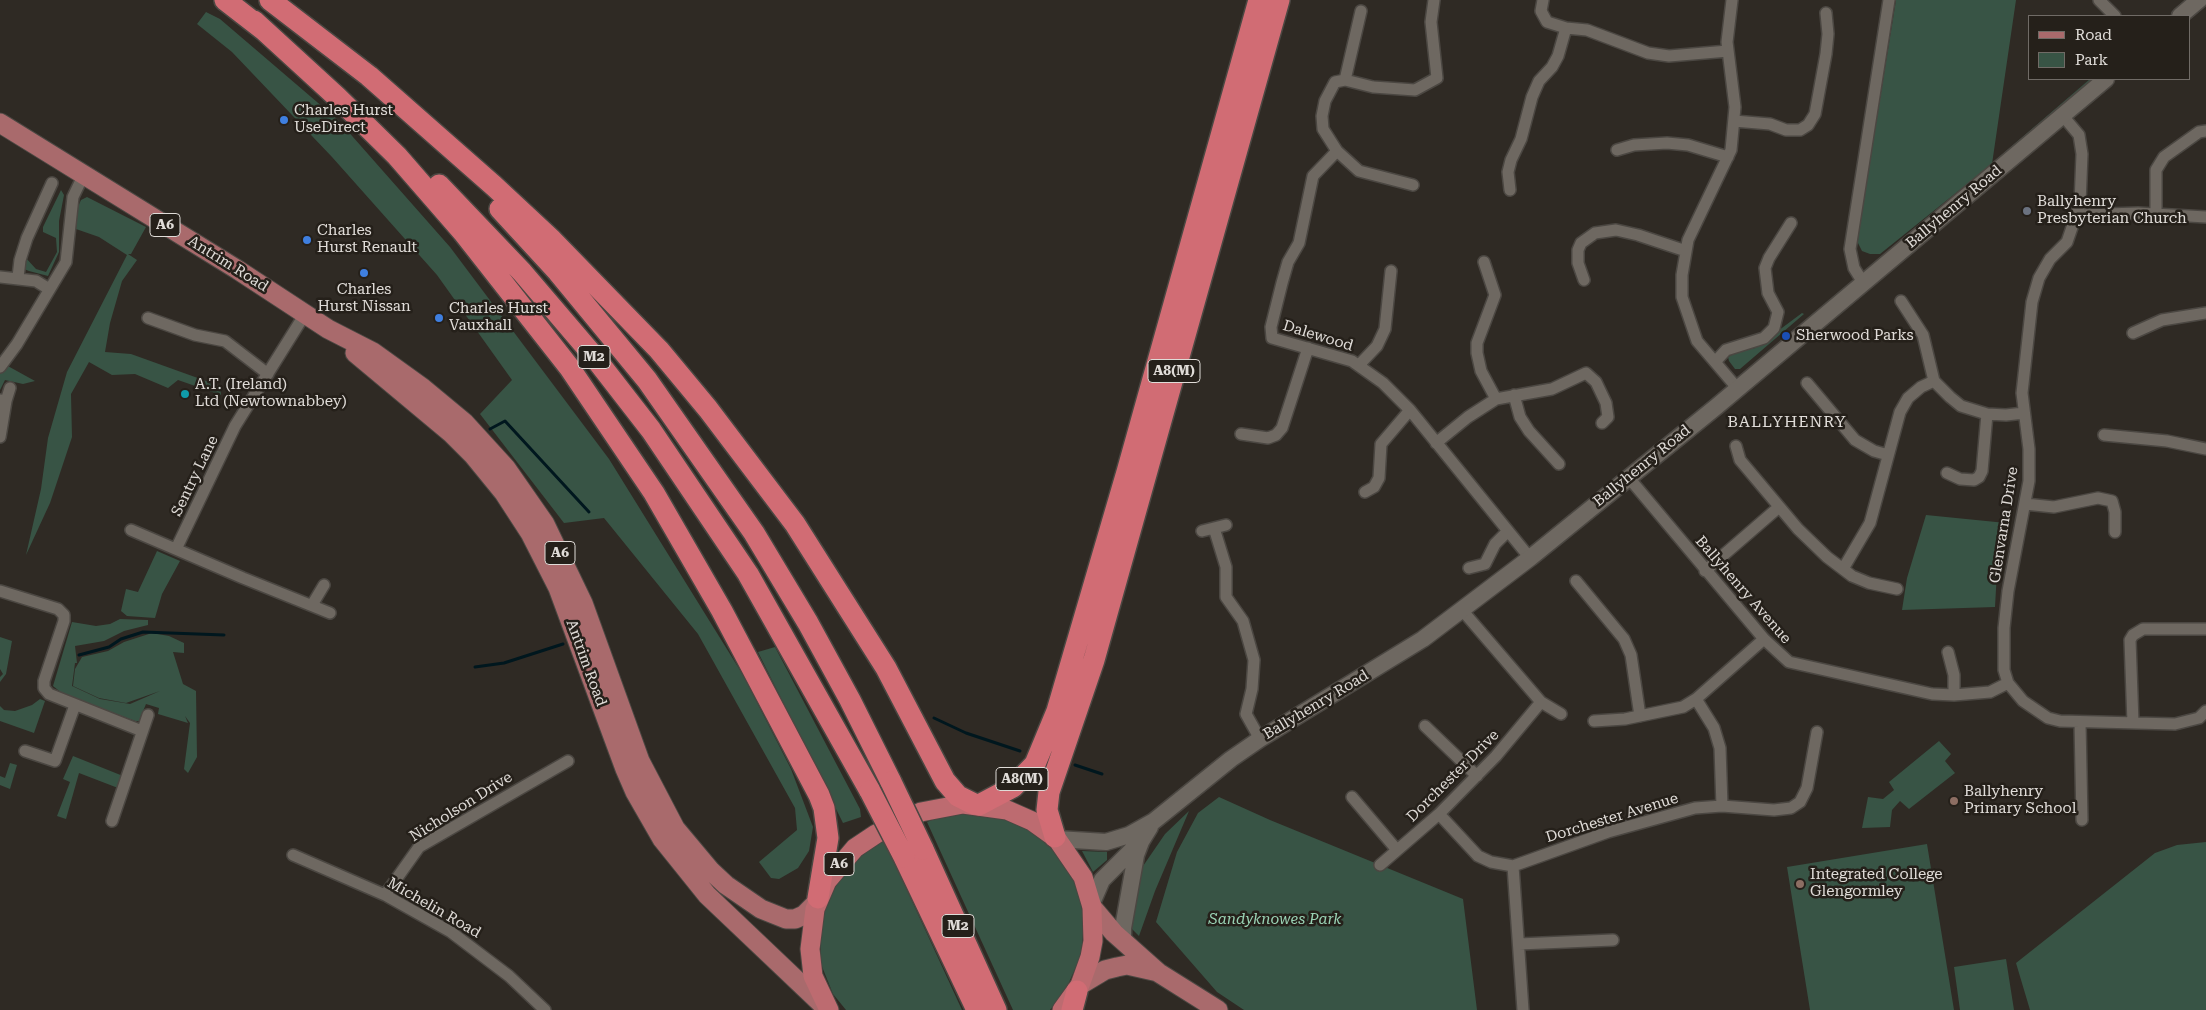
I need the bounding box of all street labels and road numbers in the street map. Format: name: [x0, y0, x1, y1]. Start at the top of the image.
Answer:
street label: Ballyhenry Road: [1902, 162, 2006, 252]
road number: A6: [150, 214, 180, 236]
street label: Antrim Road: [185, 232, 271, 296]
street label: Dalewood: [1281, 317, 1355, 355]
road number: M2: [578, 346, 610, 368]
road number: A8(M): [1148, 360, 1200, 382]
street label: Ballyhenry Road: [1590, 421, 1694, 511]
street label: Sentry Lane: [168, 433, 222, 519]
street label: Glenvarna Drive: [1986, 466, 2022, 584]
street label: Ballyhenry Avenue: [1691, 533, 1795, 647]
road number: A6: [545, 542, 575, 564]
street label: Antrim Road: [562, 617, 610, 709]
street label: Ballyhenry Road: [1260, 666, 1372, 744]
street label: Dorchester Drive: [1403, 726, 1503, 826]
street label: Nicholson Drive: [406, 768, 516, 846]
road number: A8(M): [996, 768, 1048, 791]
street label: Dorchester Avenue: [1544, 789, 1680, 847]
road number: A6: [824, 852, 854, 876]
street label: Michelin Road: [384, 874, 484, 942]
road number: M2: [942, 914, 974, 938]

